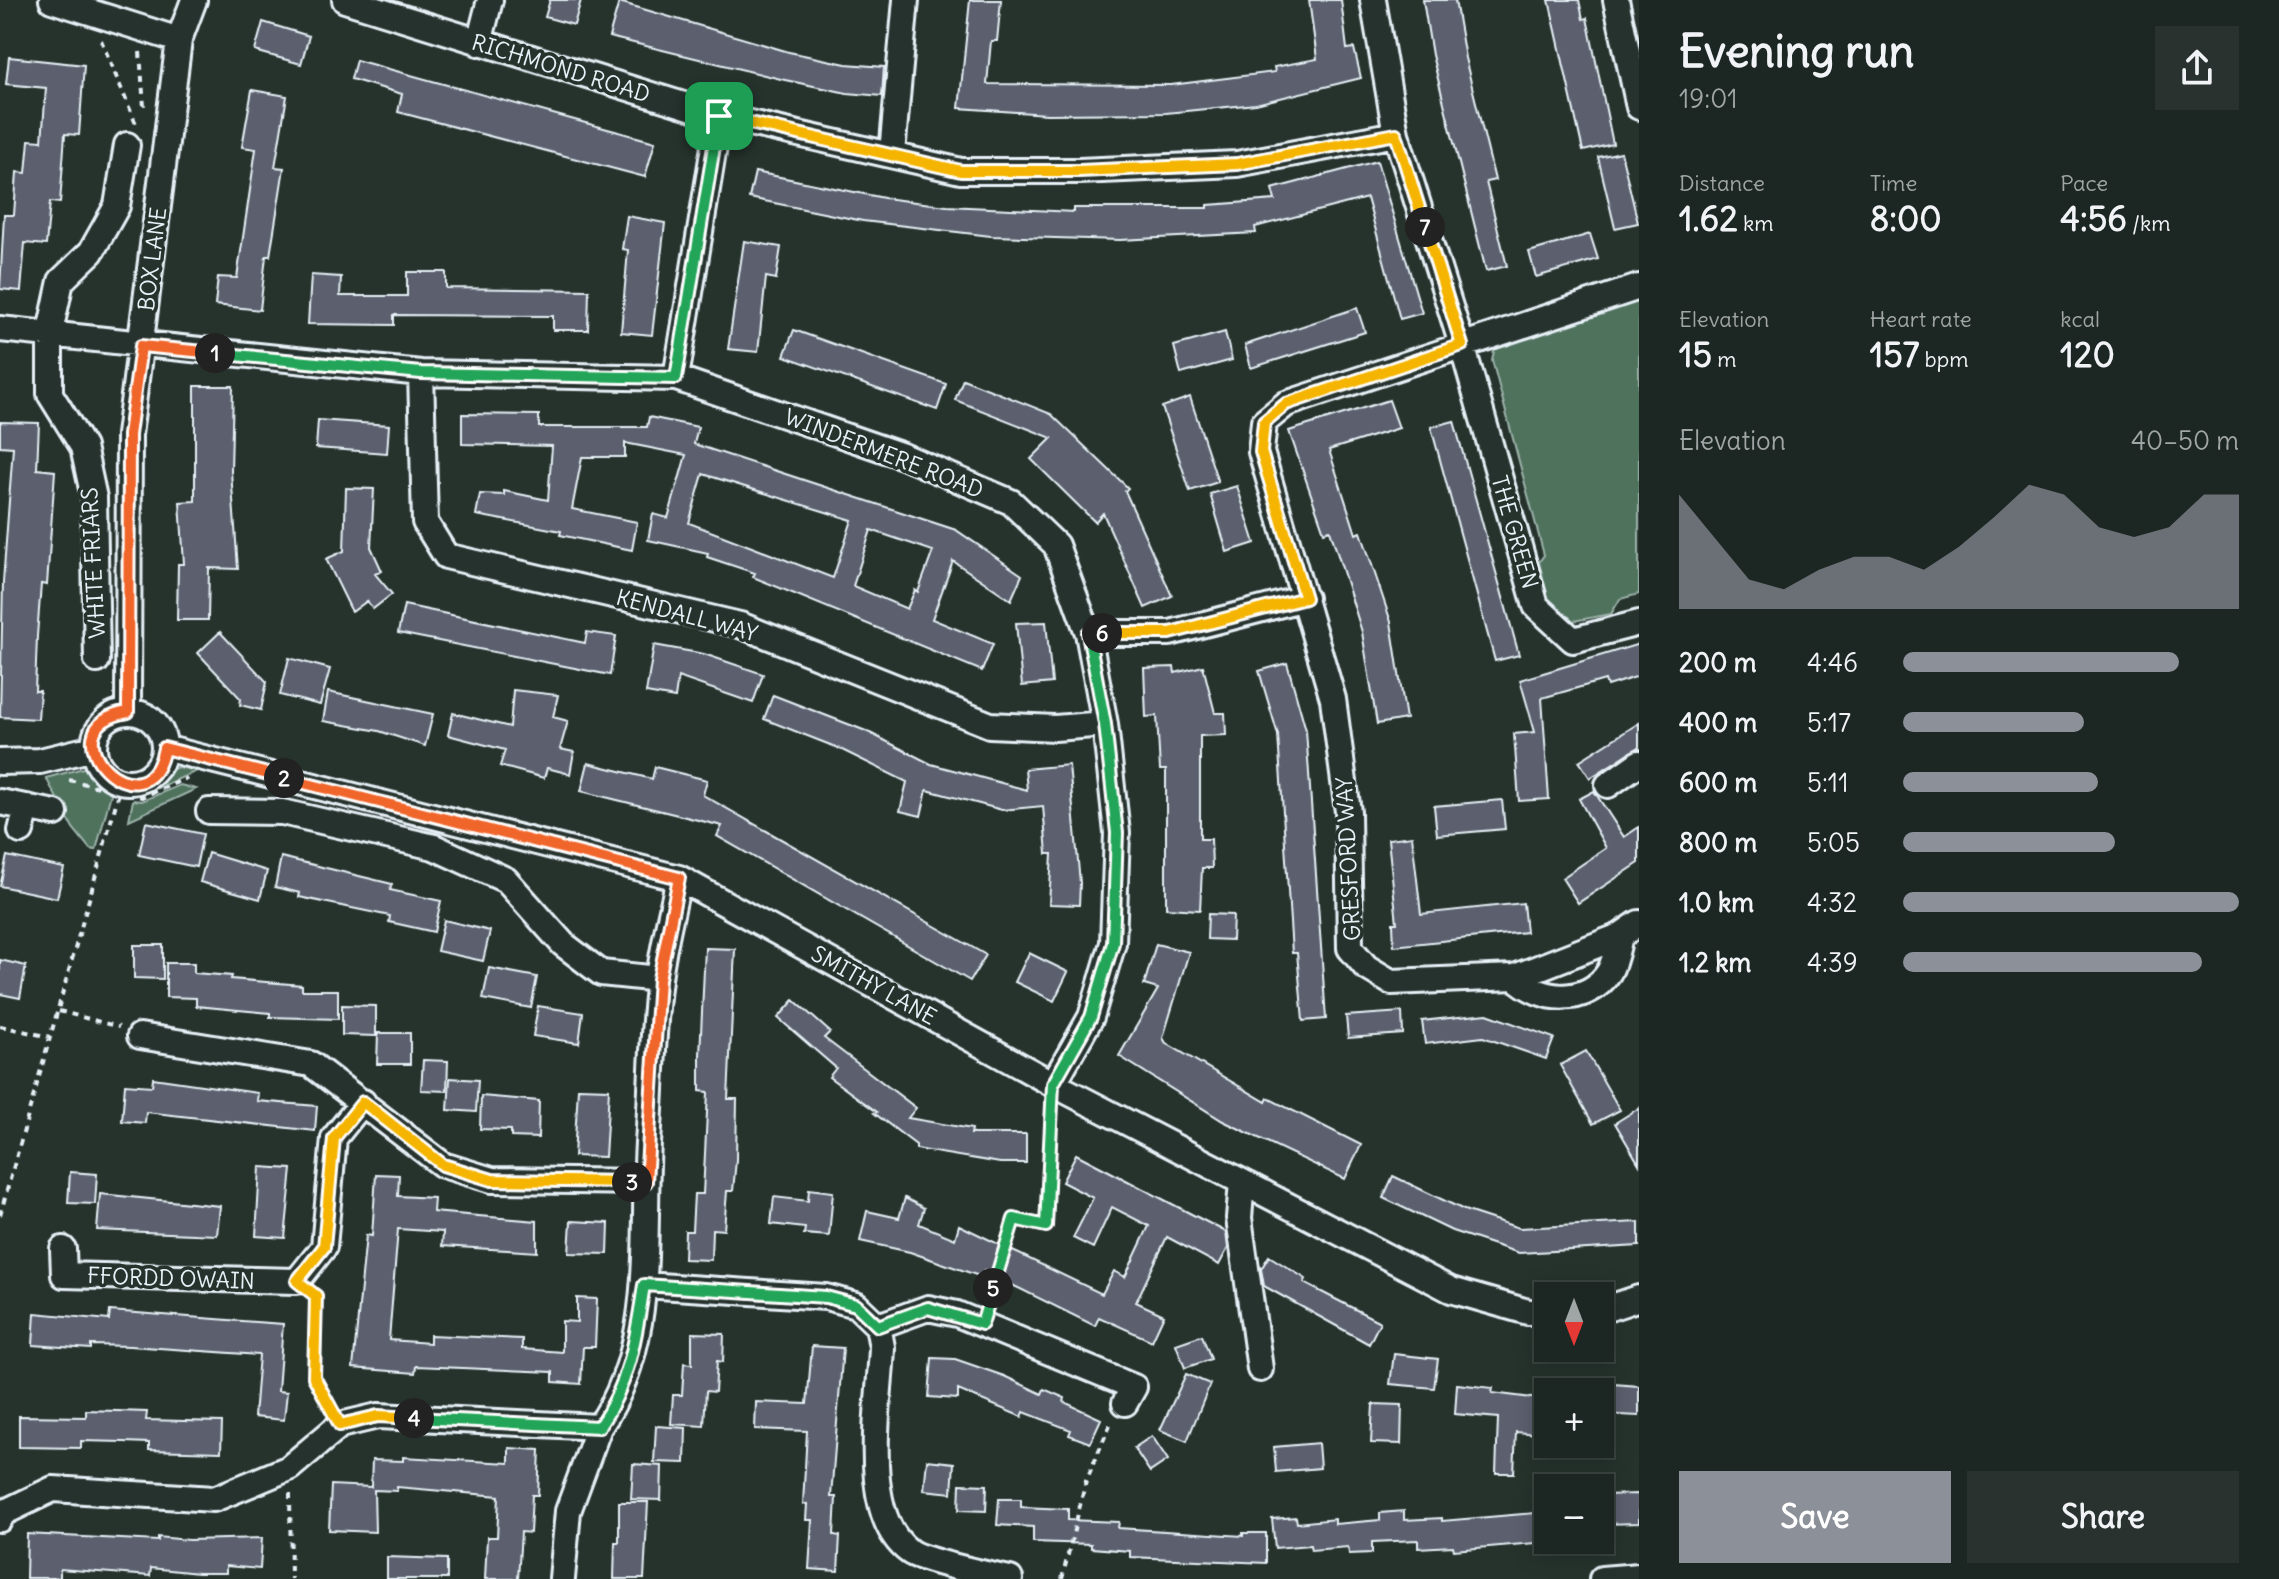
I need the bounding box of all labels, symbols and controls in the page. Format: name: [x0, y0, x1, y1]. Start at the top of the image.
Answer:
text: Evening run: [1679, 24, 1914, 79]
button: share: [2155, 26, 2239, 110]
street label: RICHMOND ROAD: [469, 28, 653, 108]
pin: [685, 82, 753, 150]
text: 19:01: [1679, 82, 1738, 115]
icon: arrive: [697, 94, 741, 138]
text: Distance: [1679, 169, 1765, 197]
text: Time: [1870, 169, 1917, 197]
text: Pace: [2060, 169, 2108, 197]
text: 1.62: [1679, 197, 1738, 240]
text: 8:00: [1870, 197, 1942, 240]
text: 4:56: [2060, 197, 2127, 240]
street label: BOX LANE: [132, 206, 172, 312]
pin: 7: [1405, 207, 1445, 247]
text: km: [1738, 209, 1774, 237]
text: /km: [2127, 209, 2171, 237]
text: 7: [1420, 213, 1430, 241]
text: Elevation: [1679, 305, 1769, 333]
text: Heart rate: [1870, 305, 1972, 333]
text: kcal: [2060, 305, 2100, 333]
pin: 1: [195, 333, 235, 373]
text: 15: [1679, 333, 1712, 376]
text: 157: [1870, 333, 1919, 376]
text: 120: [2060, 333, 2115, 376]
text: 1: [211, 339, 219, 367]
text: m: [1712, 345, 1737, 373]
text: bpm: [1919, 345, 1969, 373]
street label: WINDERMERE ROAD: [781, 402, 987, 504]
text: Elevation: [1679, 424, 1786, 457]
text: 40–50 m: [2131, 424, 2239, 457]
street label: THE GREEN: [1486, 472, 1544, 592]
street label: WHITE FRIARS: [75, 487, 111, 639]
street label: KENDALL WAY: [613, 583, 761, 647]
pin: 6: [1082, 613, 1122, 653]
text: 6: [1096, 619, 1108, 647]
text: 200 m: [1679, 646, 1756, 679]
text: 4:46: [1807, 646, 1858, 679]
text: 400 m: [1679, 706, 1757, 739]
text: 5:17: [1807, 706, 1851, 739]
pin: 2: [264, 758, 304, 798]
text: 2: [278, 764, 290, 792]
text: 600 m: [1679, 766, 1757, 799]
text: 5:11: [1807, 766, 1848, 799]
street label: GRESFORD WAY: [1330, 776, 1366, 942]
text: 800 m: [1679, 826, 1757, 859]
text: 5:05: [1807, 826, 1860, 859]
text: 1.0 km: [1679, 886, 1754, 919]
text: 4:32: [1807, 886, 1857, 919]
street label: SMITHY LANE: [807, 939, 941, 1031]
text: 1.2 km: [1679, 946, 1751, 979]
text: 4:39: [1807, 946, 1858, 979]
pin: 3: [612, 1162, 652, 1202]
text: 3: [626, 1168, 638, 1196]
street label: FFORDD OWAIN: [87, 1261, 255, 1295]
pin: 5: [973, 1268, 1013, 1308]
text: 5: [987, 1274, 999, 1302]
north arrow: [1534, 1282, 1614, 1362]
map controls: [1534, 1282, 1614, 1554]
button: +: [1534, 1378, 1614, 1458]
pin: 4: [394, 1398, 434, 1438]
text: 4: [408, 1404, 420, 1432]
button: Save: [1679, 1471, 1951, 1563]
button: Share: [1967, 1471, 2239, 1563]
button: −: [1534, 1474, 1614, 1554]

